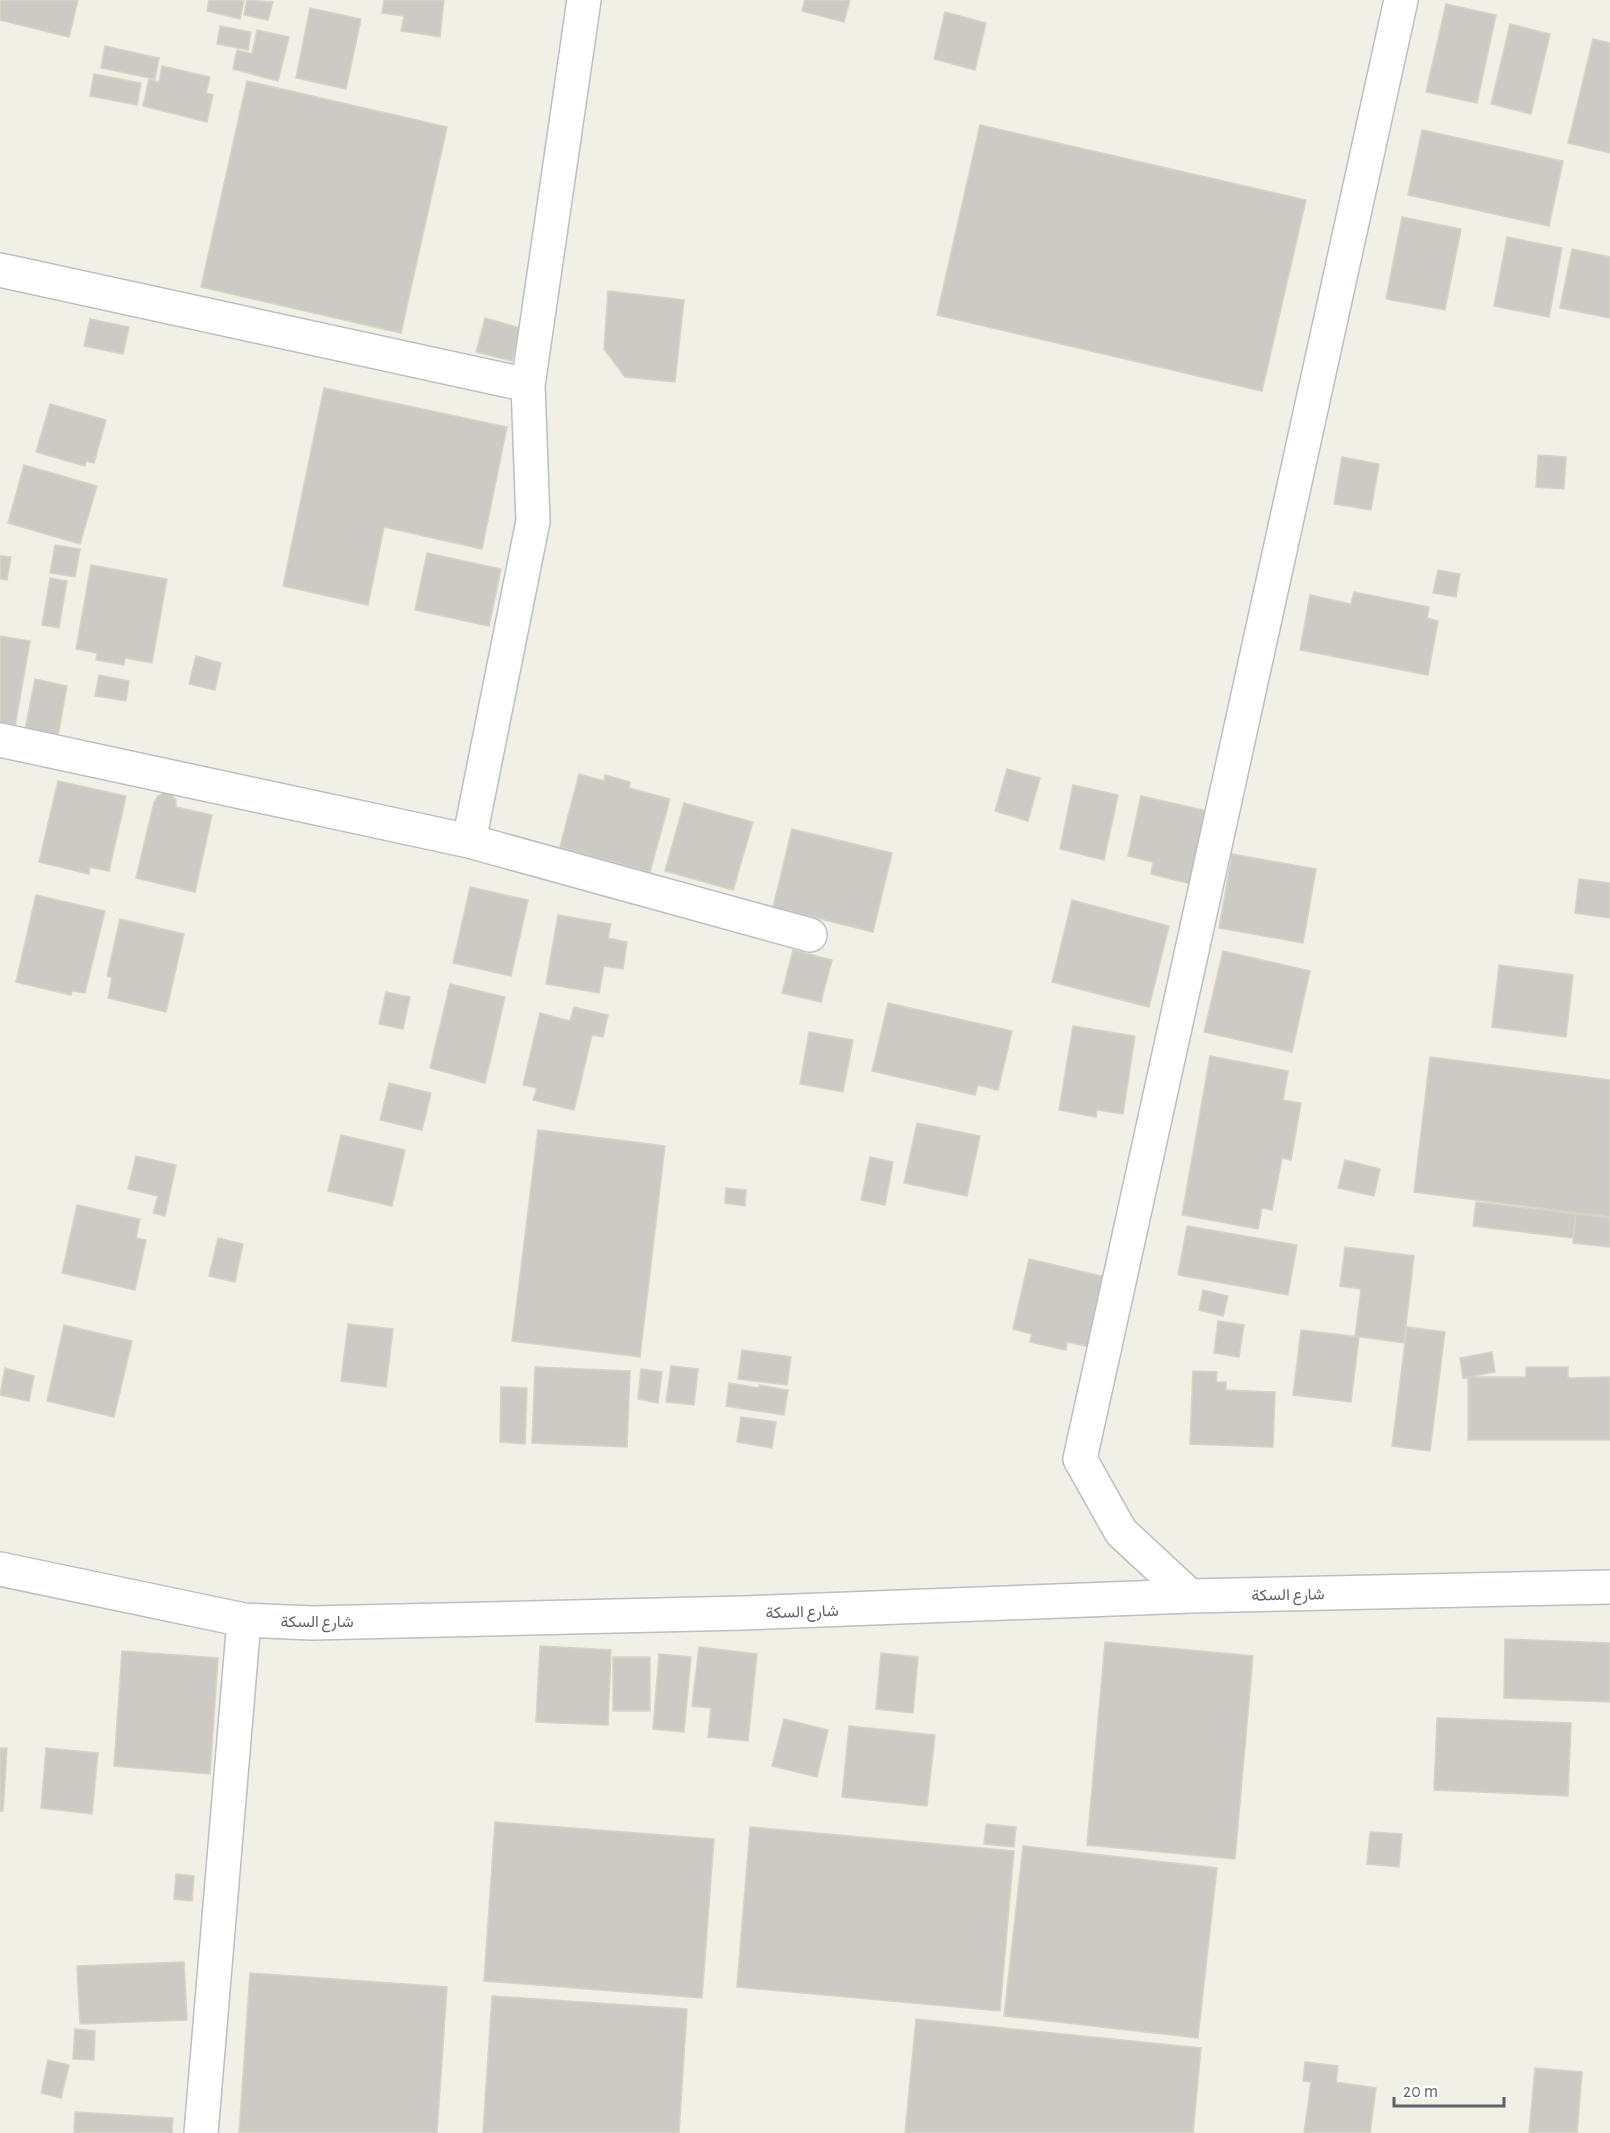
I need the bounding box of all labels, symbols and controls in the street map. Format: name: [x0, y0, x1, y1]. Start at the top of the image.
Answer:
street label: شارع السكة: [1251, 1586, 1325, 1607]
street label: شارع السكة: [765, 1603, 839, 1624]
street label: شارع السكة: [280, 1614, 354, 1633]
scale bar: [1394, 2070, 1504, 2108]
text: 20 m: [1403, 2083, 1438, 2101]

